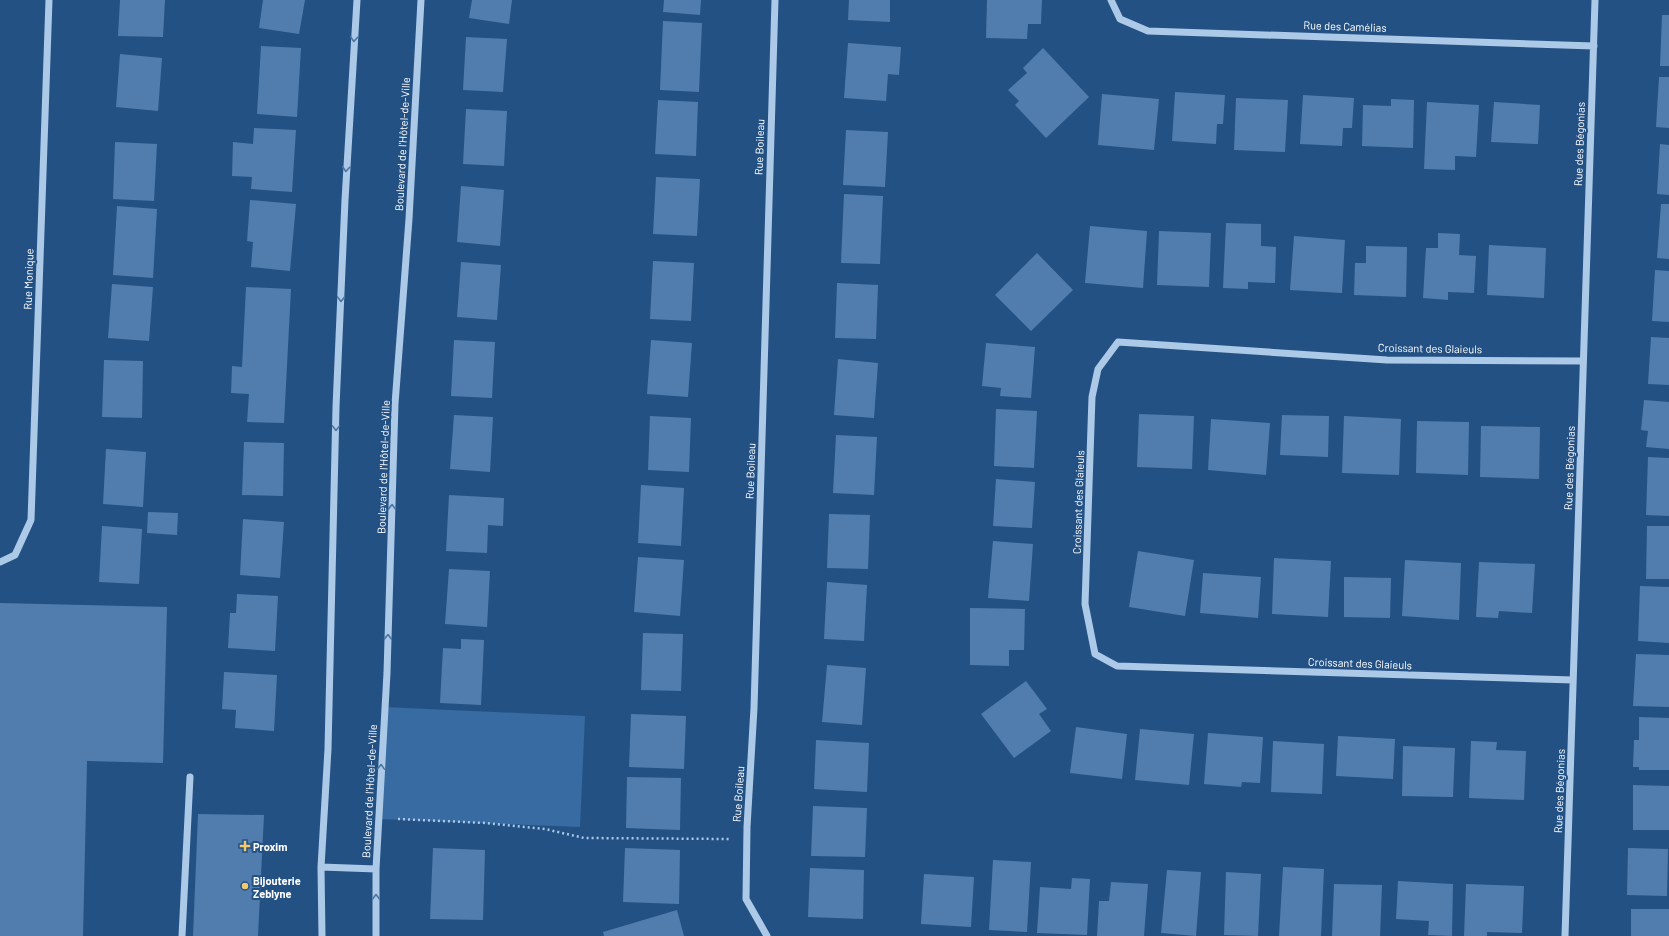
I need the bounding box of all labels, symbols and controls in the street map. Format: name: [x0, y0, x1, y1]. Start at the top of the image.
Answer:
street label: Rue des Camélias: [1303, 18, 1387, 34]
one-way arrow: [350, 36, 359, 42]
street label: Boulevard de l'Hôtel-de-Ville: [392, 77, 412, 211]
street label: Rue des Bégonias: [1571, 102, 1587, 186]
street label: Rue Boileau: [752, 119, 766, 175]
one-way arrow: [342, 166, 351, 172]
street label: Rue Monique: [20, 248, 36, 310]
one-way arrow: [336, 296, 345, 302]
street label: Croissant des Glaieuls: [1378, 341, 1482, 355]
street label: Boulevard de l'Hôtel-de-Ville: [374, 400, 392, 534]
one-way arrow: [332, 425, 340, 431]
street label: Rue des Bégonias: [1561, 426, 1577, 510]
street label: Rue Boileau: [743, 443, 757, 499]
street label: Croissant des Glaieuls: [1070, 450, 1086, 554]
one-way arrow: [388, 504, 396, 510]
one-way arrow: [384, 634, 392, 640]
street label: Croissant des Glaieuls: [1308, 655, 1412, 671]
street label: Boulevard de l'Hôtel-de-Ville: [359, 724, 379, 858]
street label: Rue des Bégonias: [1551, 749, 1567, 833]
one-way arrow: [377, 764, 385, 770]
street label: Rue Boileau: [730, 765, 746, 823]
place label: Proxim: [253, 840, 287, 853]
marker: Proxim: [240, 841, 250, 851]
place label: Bijouterie Zeblyne: [253, 874, 301, 900]
marker: Bijouterie Zeblyne: [240, 881, 250, 891]
one-way arrow: [372, 894, 380, 900]

